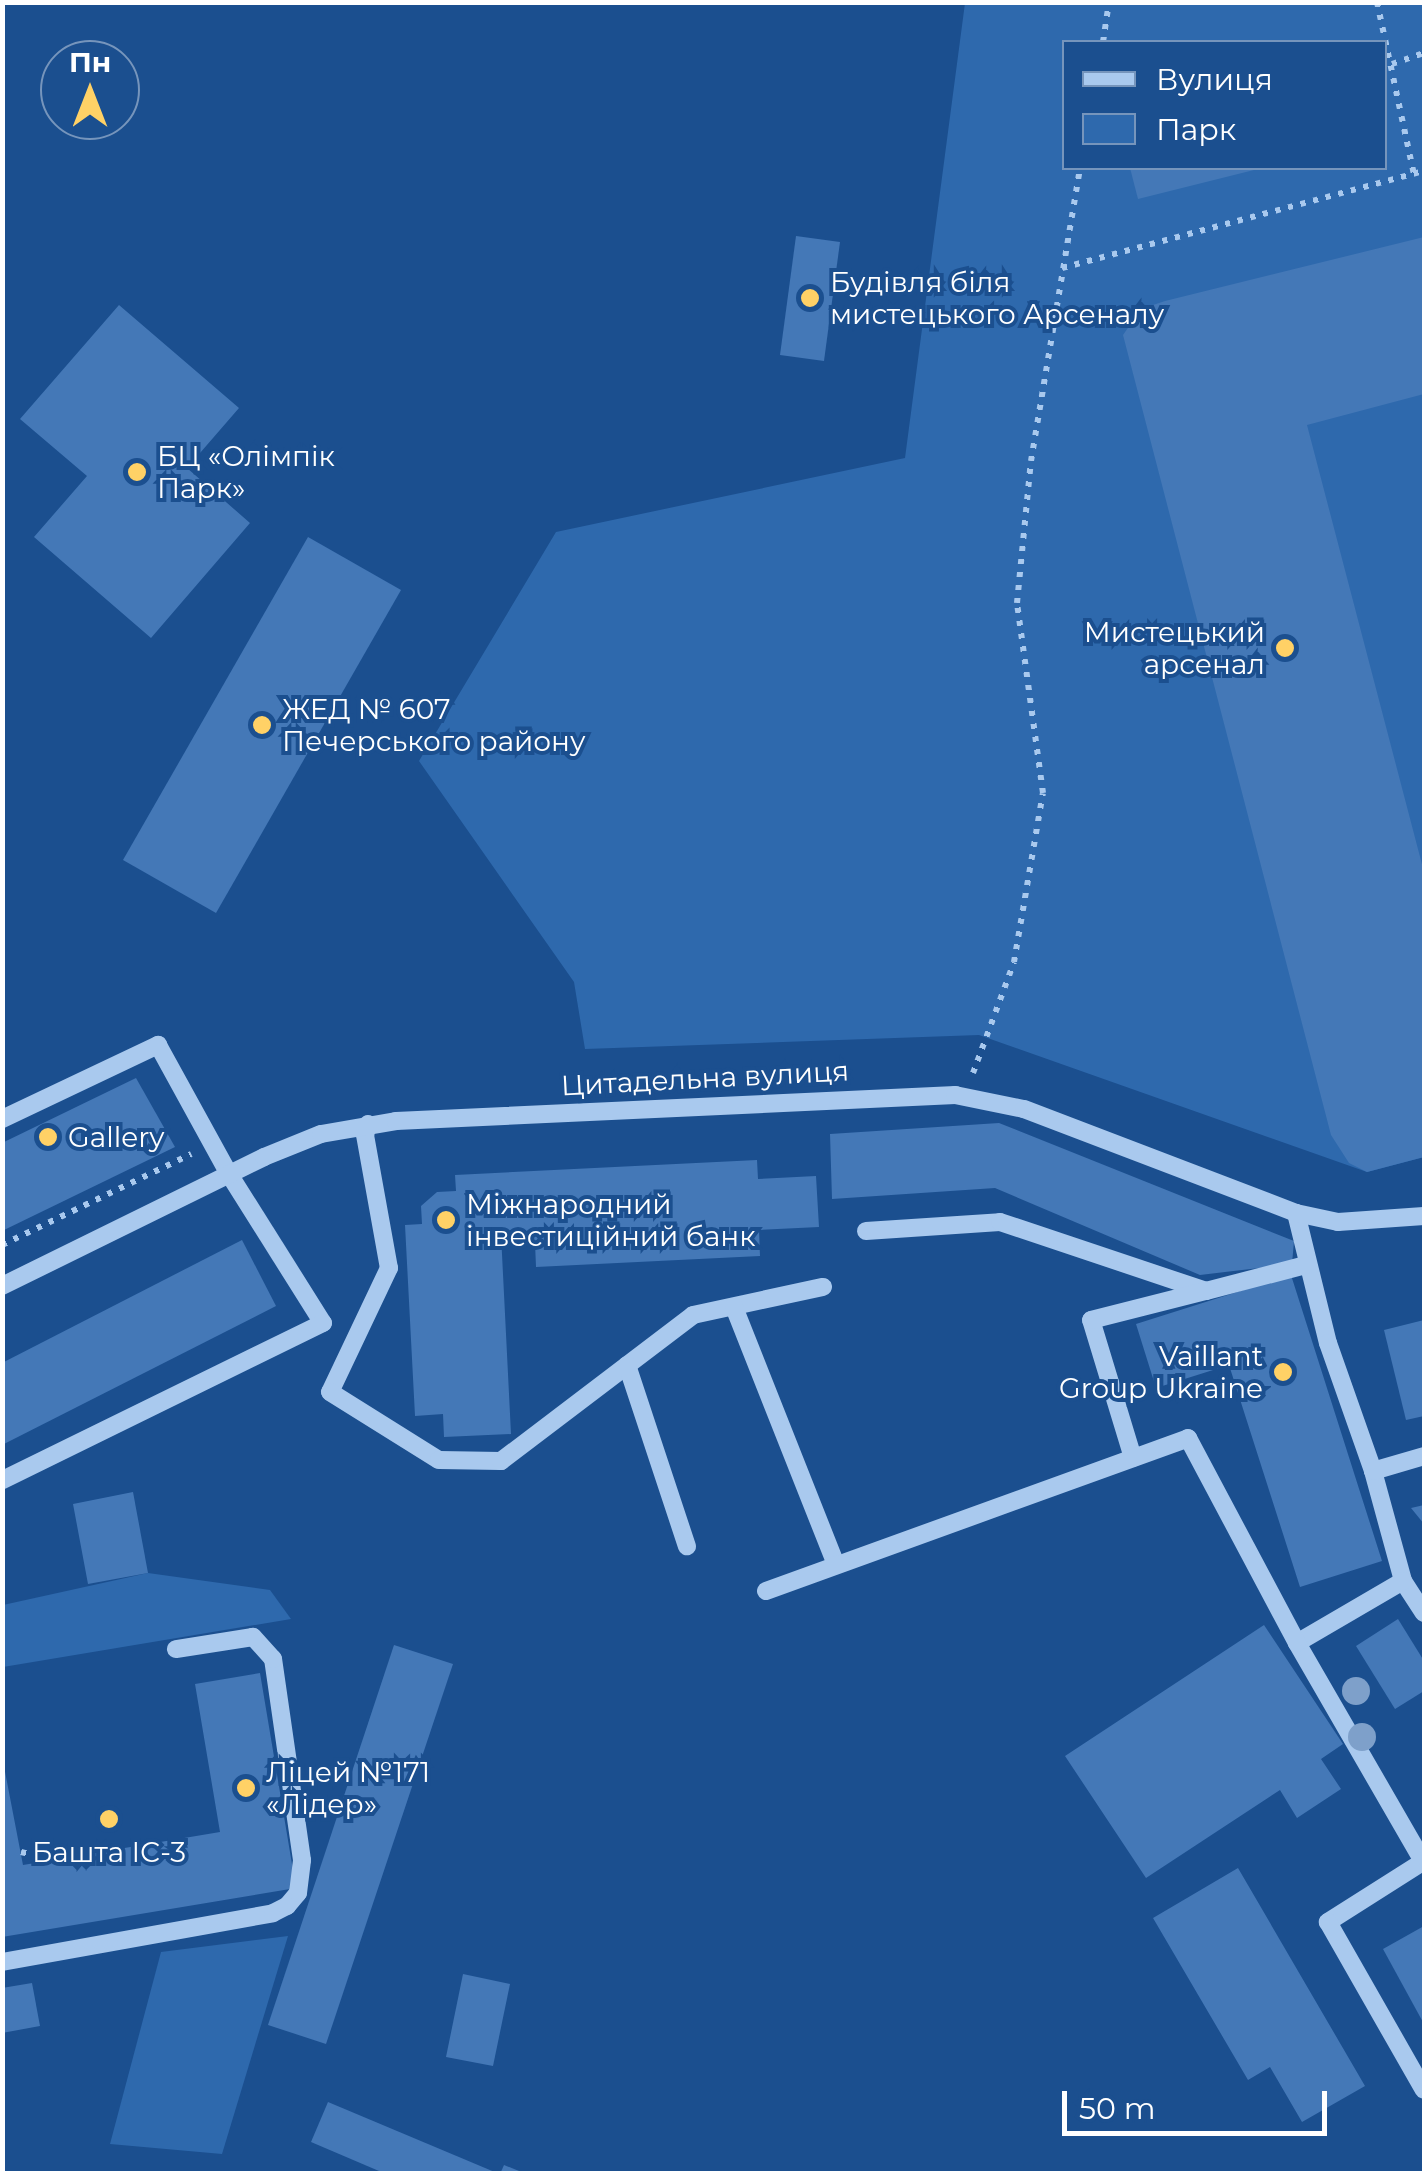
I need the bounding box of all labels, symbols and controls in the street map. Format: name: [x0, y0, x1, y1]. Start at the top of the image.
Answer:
north arrow: [40, 40, 140, 140]
legend: [1062, 40, 1387, 170]
text: Пн: [69, 45, 111, 79]
text: Вулиця: [1156, 61, 1273, 98]
text: Парк: [1156, 111, 1236, 148]
place label: Будівля біля мистецького Арсеналу: [830, 265, 1164, 331]
marker: Будівля біля мистецького Арсеналу: [799, 287, 821, 309]
place label: БЦ «Олімпік Парк»: [157, 439, 335, 505]
marker: БЦ «Олімпік Парк»: [126, 461, 148, 483]
place label: Мистецький арсенал: [1084, 615, 1265, 681]
marker: Мистецький арсенал: [1274, 637, 1296, 659]
place label: ЖЕД № 607 Печерського району: [282, 692, 586, 758]
marker: ЖЕД № 607 Печерського району: [251, 714, 273, 736]
street label: Цитадельна вулиця: [560, 1054, 850, 1102]
place label: Gallery: [68, 1120, 164, 1154]
marker: Gallery: [37, 1126, 59, 1148]
place label: Міжнародний інвестиційний банк: [466, 1187, 756, 1253]
marker: Міжнародний інвестиційний банк: [435, 1209, 457, 1231]
place label: Vaillant Group Ukraine: [1059, 1339, 1263, 1405]
marker: Vaillant Group Ukraine: [1272, 1361, 1294, 1383]
place label: Ліцей №171 «Лідер»: [266, 1755, 430, 1821]
marker: Ліцей №171 «Лідер»: [235, 1777, 257, 1799]
marker: Башта ІС-3: [98, 1808, 120, 1830]
place label: Башта ІС-3: [32, 1835, 186, 1869]
scale bar: [1067, 2071, 1332, 2133]
text: 50 m: [1079, 2090, 1156, 2127]

